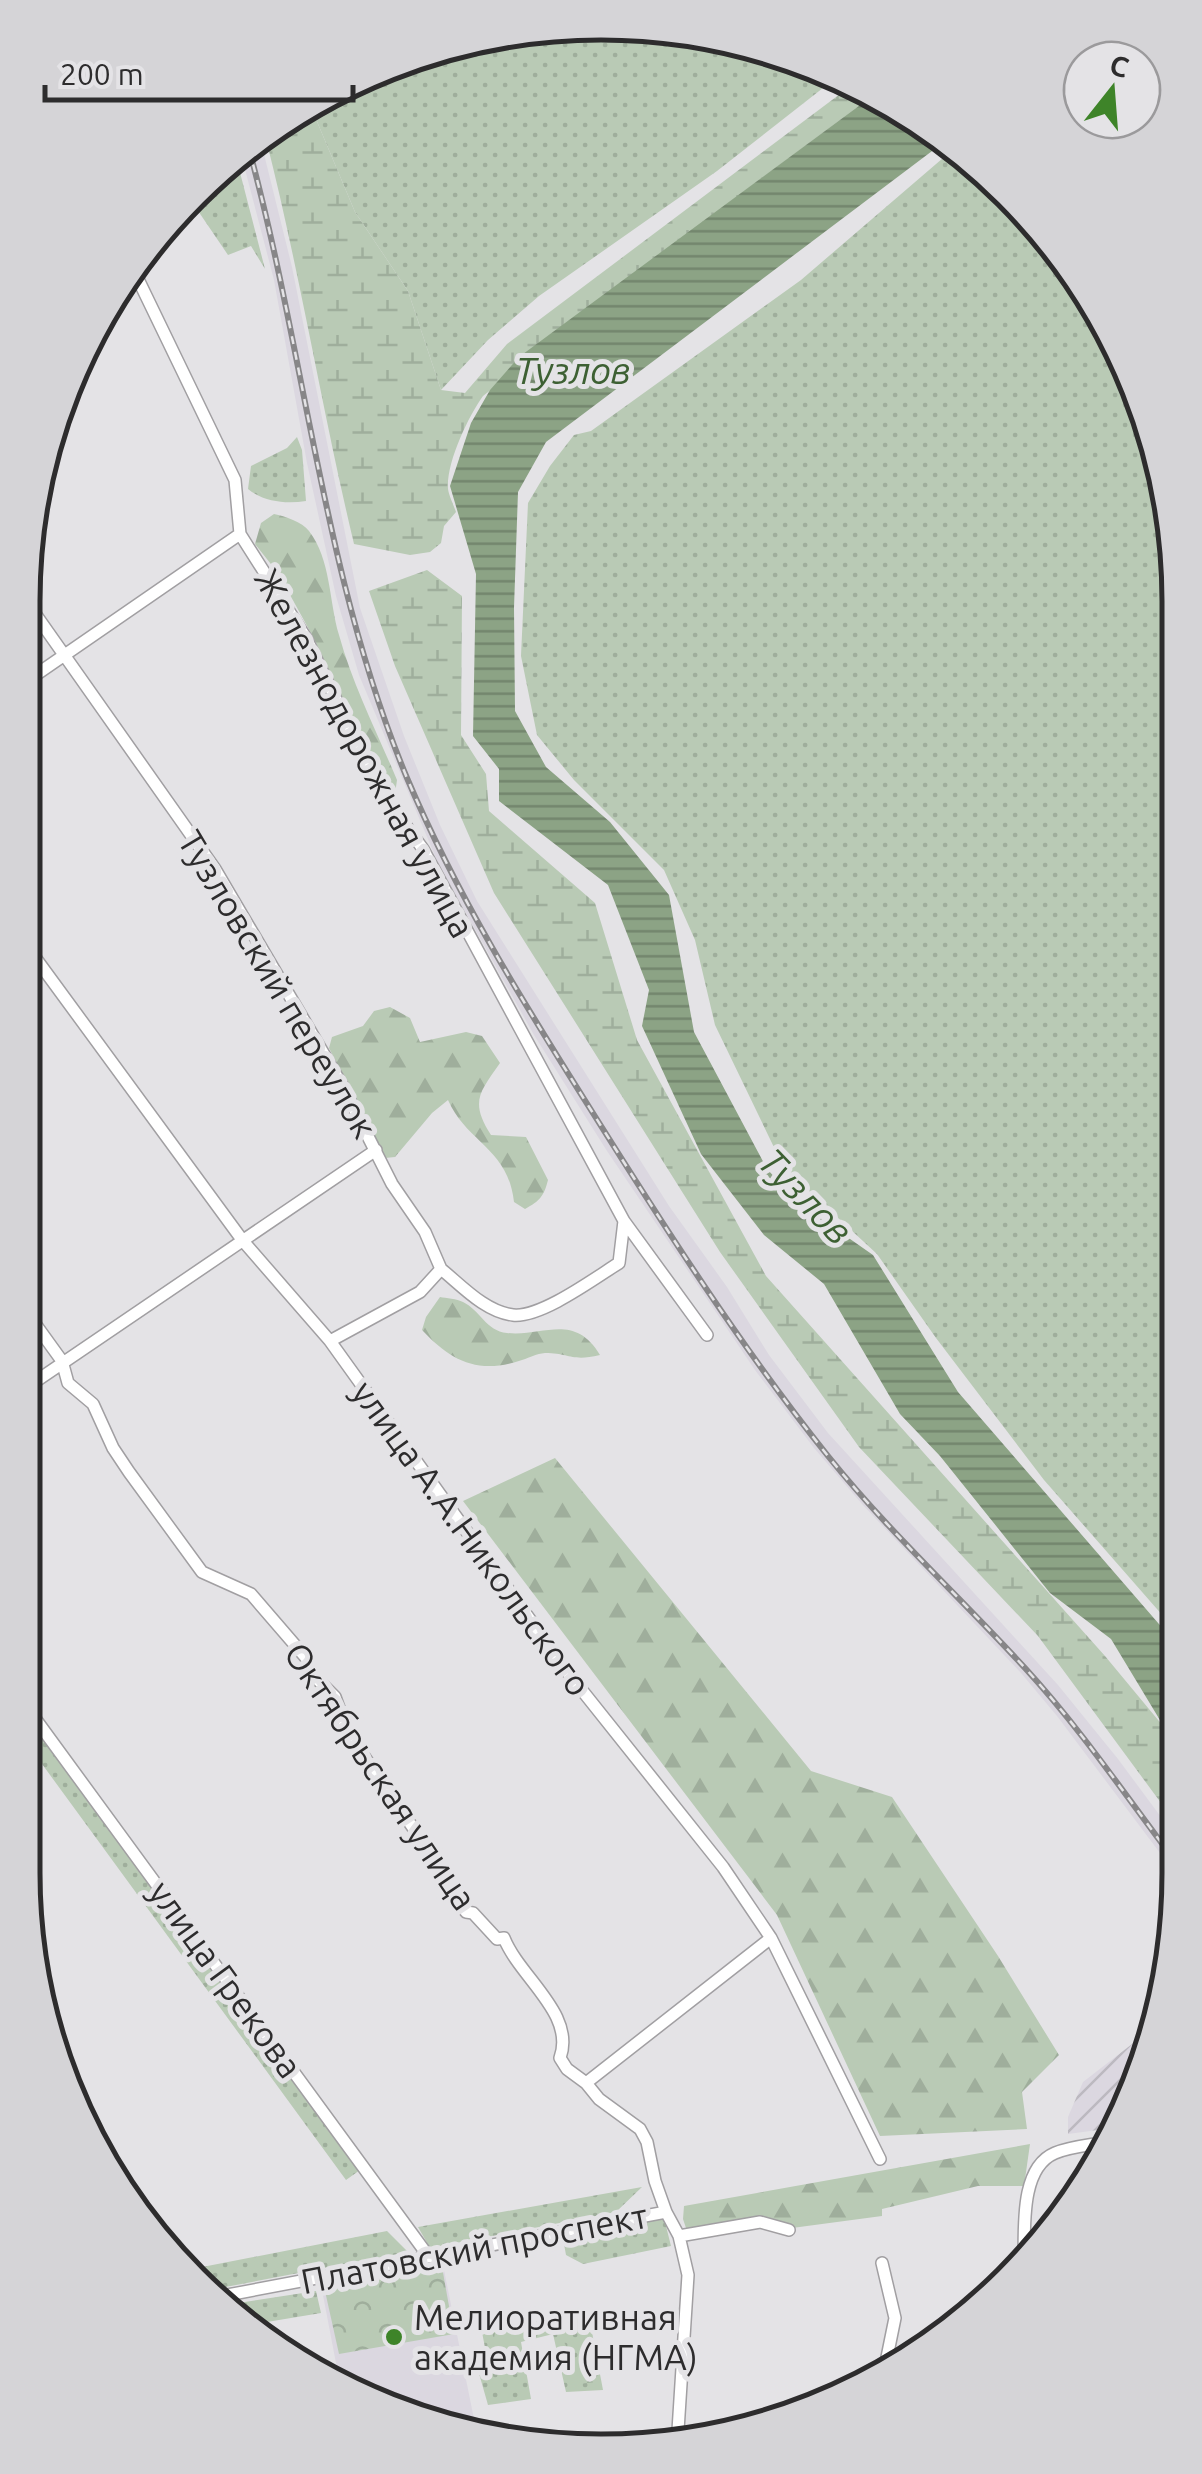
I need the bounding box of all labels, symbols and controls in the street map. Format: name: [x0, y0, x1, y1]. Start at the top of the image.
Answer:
scale bar: [45, 40, 352, 102]
north arrow: [1062, 40, 1162, 140]
text: С: [1106, 48, 1133, 83]
text: 200 m: [60, 57, 144, 91]
water label: Тузлов: [515, 349, 631, 391]
street label: Железнодорожная улица: [247, 562, 483, 944]
street label: Тузловский переулок: [170, 823, 386, 1145]
water label: Тузлов: [751, 1140, 861, 1252]
street label: улица А.А.Никольского: [344, 1373, 600, 1703]
street label: Октябрьская улица: [277, 1635, 485, 1917]
street label: улица Грекова: [141, 1873, 311, 2085]
street label: Платовский проспект: [297, 2195, 651, 2301]
place label: Мелиоративная академия (НГМА): [414, 2297, 698, 2377]
marker: Мелиоративная академия (НГМА): [383, 2326, 405, 2348]

